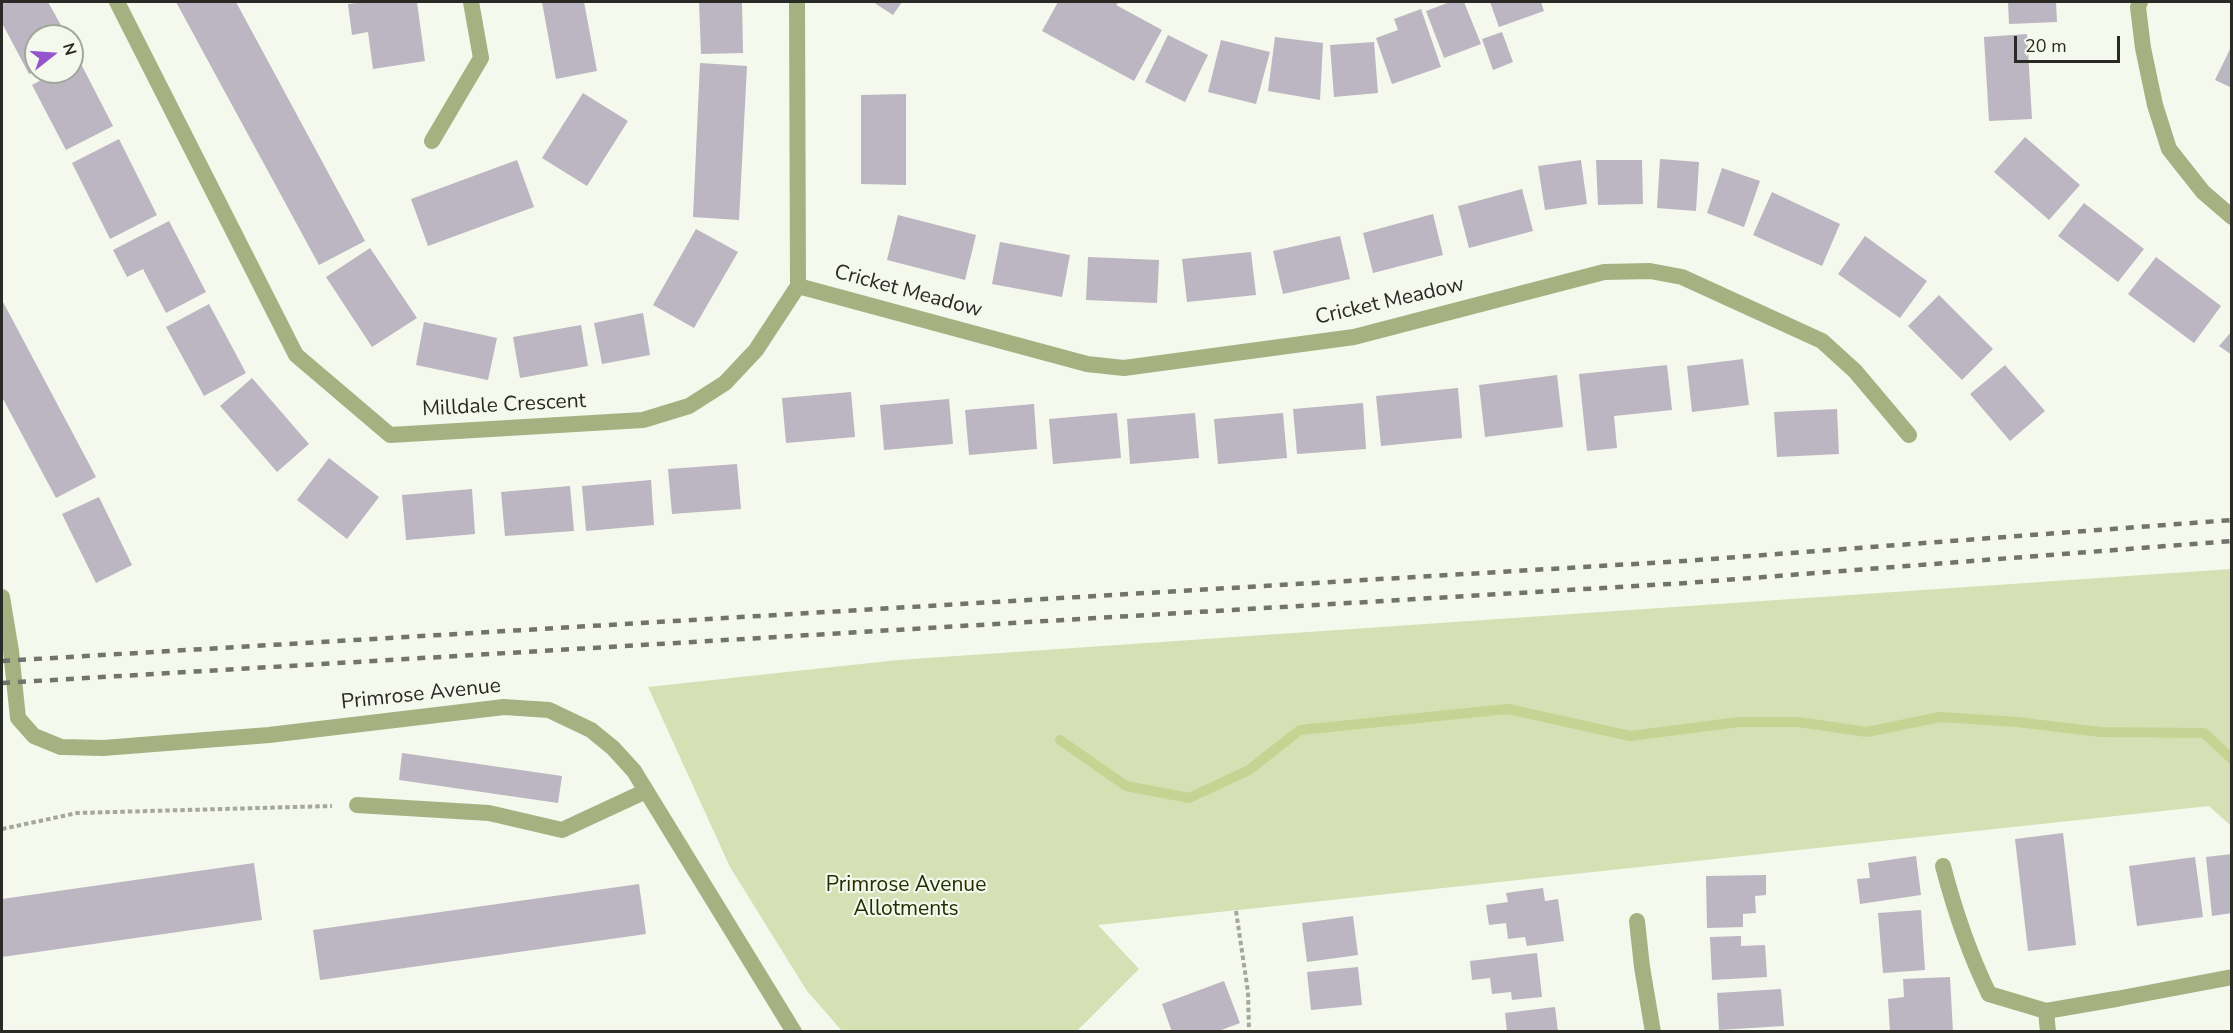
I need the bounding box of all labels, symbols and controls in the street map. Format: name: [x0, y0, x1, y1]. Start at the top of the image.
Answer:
north arrow: [24, 24, 84, 84]
scale bar: [2017, 24, 2124, 62]
text: 20 m: [2025, 34, 2067, 58]
text: N: [57, 40, 82, 58]
street label: Cricket Meadow: [831, 260, 985, 324]
street label: Cricket Meadow: [1313, 273, 1467, 331]
street label: Milldale Crescent: [421, 389, 587, 423]
street label: Primrose Avenue: [340, 674, 502, 716]
park label: Primrose Avenue Allotments: [826, 873, 986, 923]

